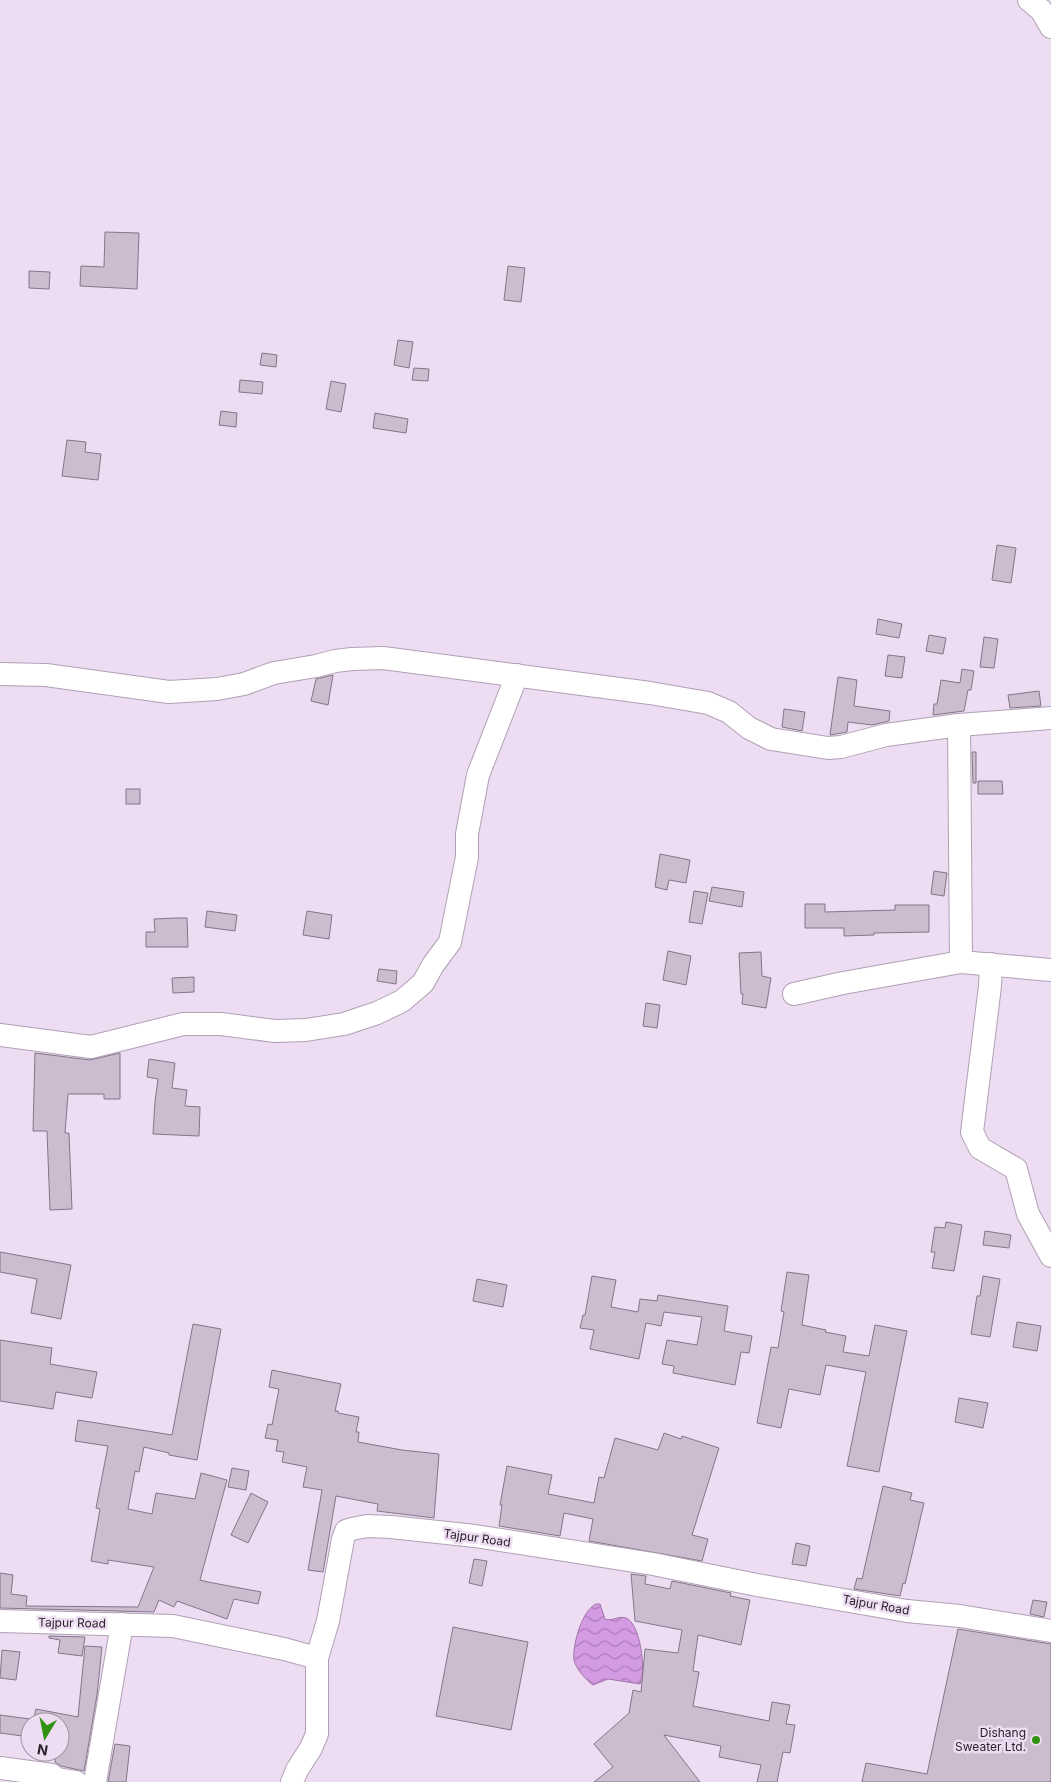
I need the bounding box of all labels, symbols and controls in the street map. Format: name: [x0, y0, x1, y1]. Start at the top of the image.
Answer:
street label: Tajpur Road: [442, 1525, 512, 1550]
street label: Tajpur Road: [841, 1591, 911, 1618]
street label: Tajpur Road: [38, 1614, 106, 1631]
north arrow: [20, 1712, 70, 1762]
place label: Dishang Sweater Ltd.: [955, 1725, 1026, 1754]
marker: Dishang Sweater Ltd.: [1030, 1734, 1042, 1746]
text: N: [36, 1741, 49, 1760]

